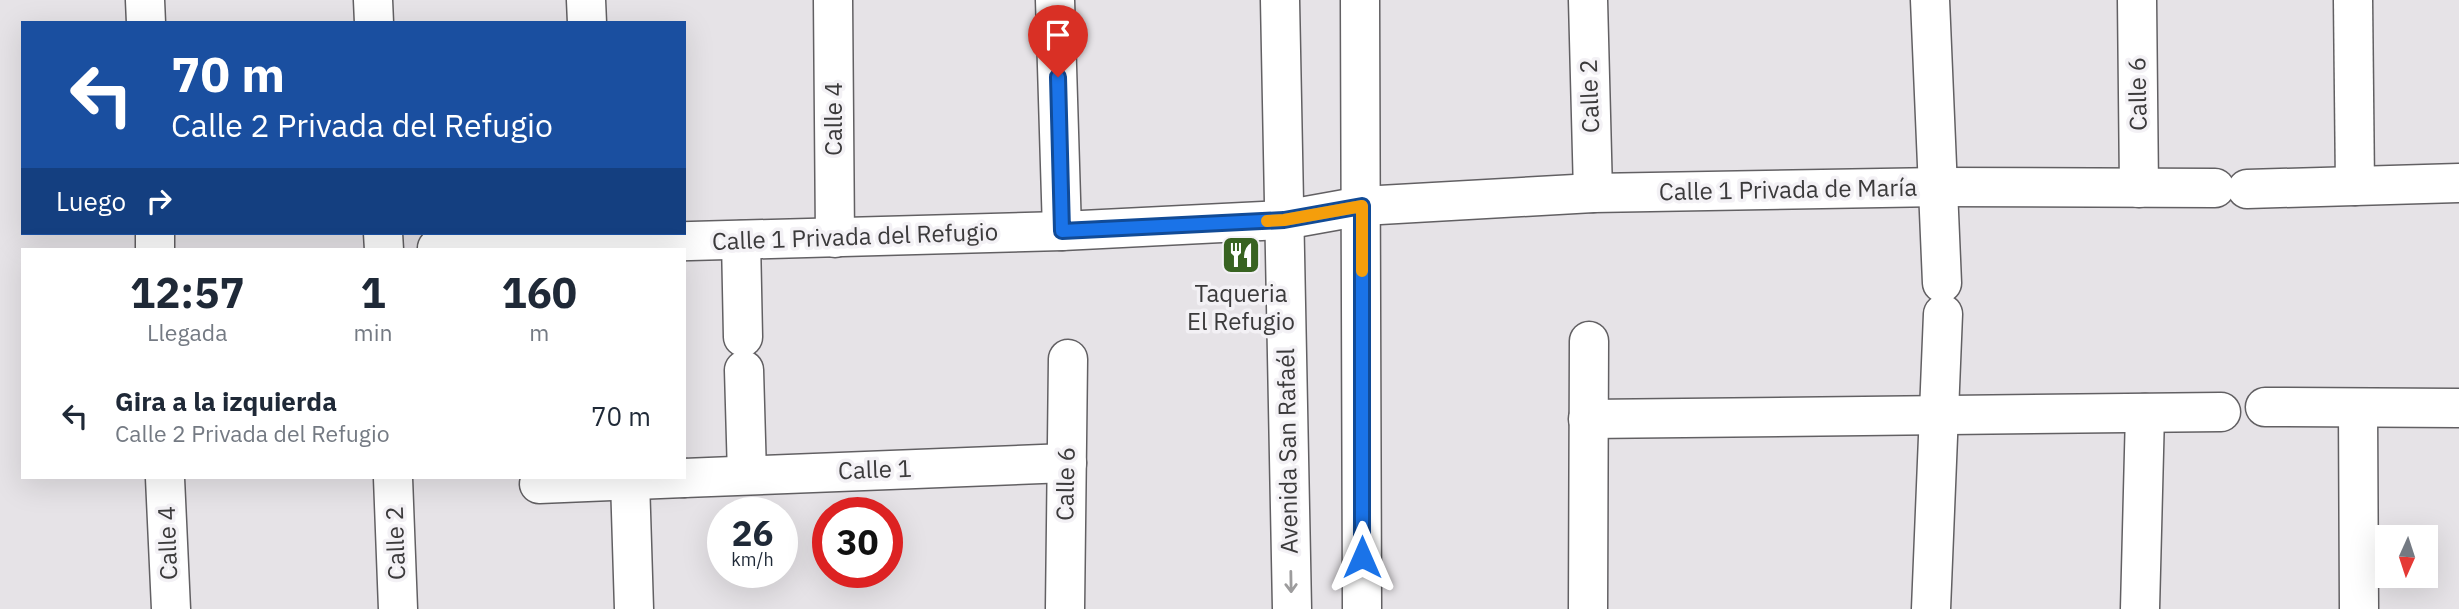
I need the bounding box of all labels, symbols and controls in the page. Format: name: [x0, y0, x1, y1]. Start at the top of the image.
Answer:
pin: [1028, 5, 1088, 77]
icon: arrive: [1039, 16, 1077, 54]
text: 70 m: [171, 42, 285, 105]
icon: left: [56, 49, 147, 140]
street label: Calle 6: [2120, 57, 2154, 131]
street label: Calle 2: [1572, 59, 1606, 134]
street label: Calle 4: [817, 82, 849, 156]
text: Calle 2 Privada del Refugio: [171, 104, 553, 146]
street label: Calle 1 Privada de María: [1659, 171, 1918, 207]
icon: right: [140, 182, 178, 220]
text: Luego: [56, 184, 126, 218]
street label: Calle 1 Privada del Refugio: [711, 215, 999, 257]
restaurant icon: Taqueria El Refugio: [1220, 234, 1262, 276]
text: 12:57: [130, 265, 245, 320]
text: 1: [360, 265, 386, 320]
text: 160: [501, 265, 577, 320]
place label: Taqueria El Refugio: [1187, 277, 1295, 337]
text: Llegada: [147, 317, 227, 347]
text: min: [354, 317, 392, 347]
text: m: [529, 317, 549, 347]
street label: Avenida San Rafaél: [1269, 348, 1305, 554]
text: Gira a la izquierda: [115, 384, 337, 418]
icon: left: [56, 397, 94, 435]
text: 70 m: [591, 399, 651, 433]
text: Calle 2 Privada del Refugio: [115, 418, 390, 448]
street label: Calle 6: [1048, 447, 1082, 521]
street label: Calle 1: [837, 452, 912, 486]
speed limit sign: 30: [812, 497, 903, 588]
street label: Calle 4: [150, 506, 184, 581]
street label: Calle 2: [378, 506, 412, 581]
text: 26: [731, 510, 774, 556]
position arrow: [1325, 520, 1399, 594]
north arrow: [2375, 525, 2438, 588]
map controls: [2375, 525, 2438, 588]
text: km/h: [731, 548, 774, 571]
one-way arrow: [1284, 570, 1298, 593]

